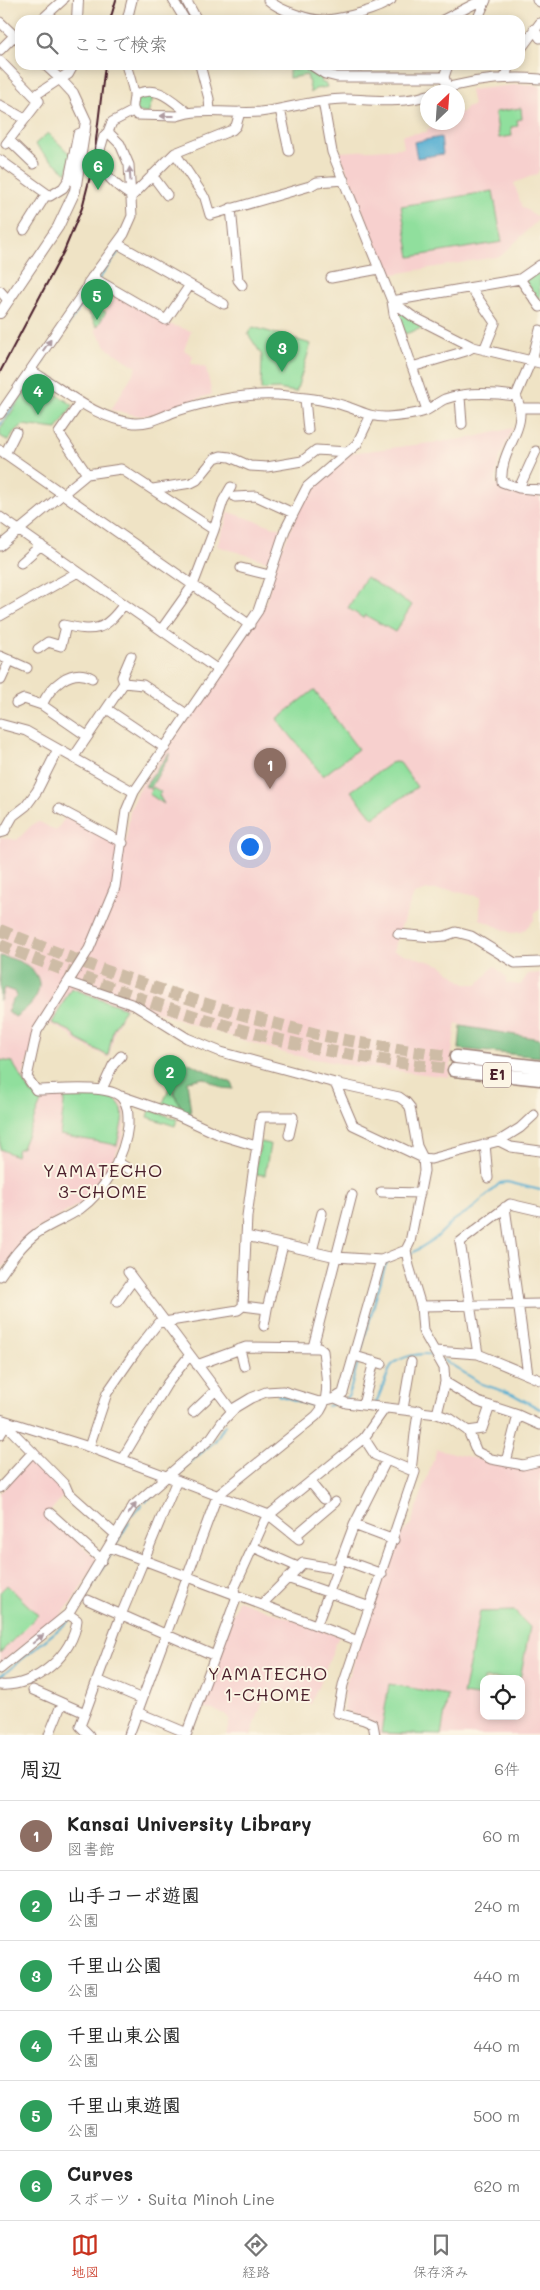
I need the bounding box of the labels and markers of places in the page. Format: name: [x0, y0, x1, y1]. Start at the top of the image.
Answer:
pin: 6: [82, 149, 114, 190]
pin: 5: [81, 279, 113, 320]
pin: 3: [266, 331, 298, 372]
pin: 4: [22, 374, 54, 415]
pin: 1: [254, 748, 286, 789]
pin: 2: [154, 1055, 186, 1096]

